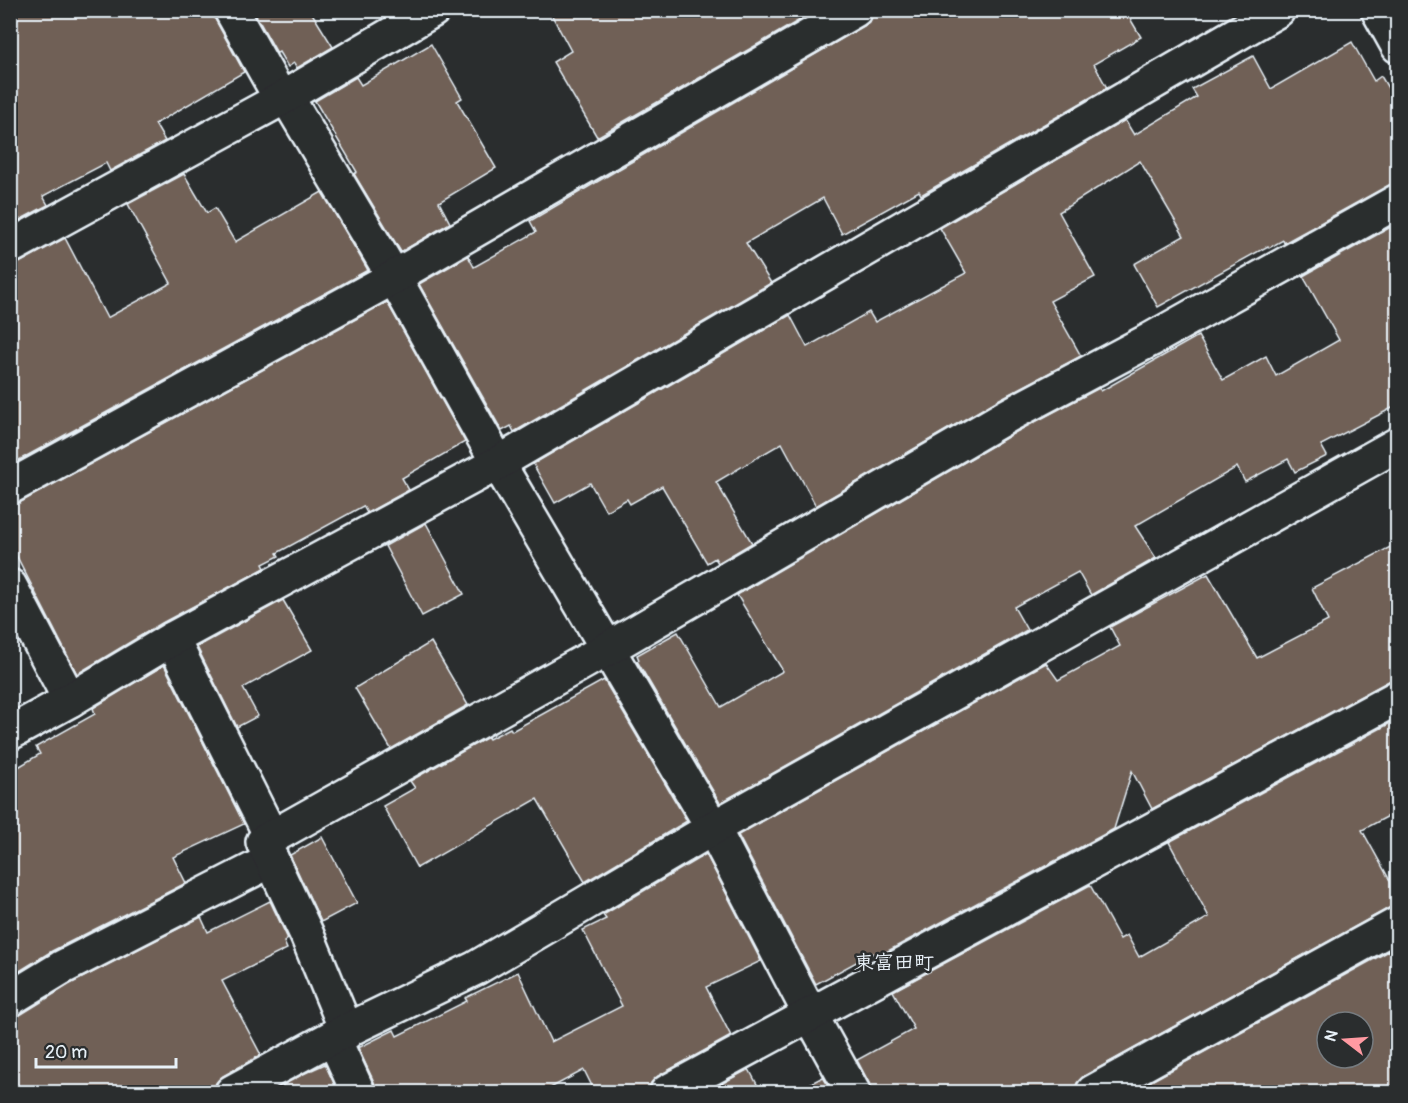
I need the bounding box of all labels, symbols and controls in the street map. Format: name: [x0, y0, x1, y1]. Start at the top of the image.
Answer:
district label: 東富田町: [854, 950, 934, 975]
north arrow: [1315, 1010, 1375, 1070]
text: N: [1320, 1028, 1343, 1044]
scale bar: [36, 1031, 176, 1069]
text: 20 m: [45, 1041, 87, 1064]

